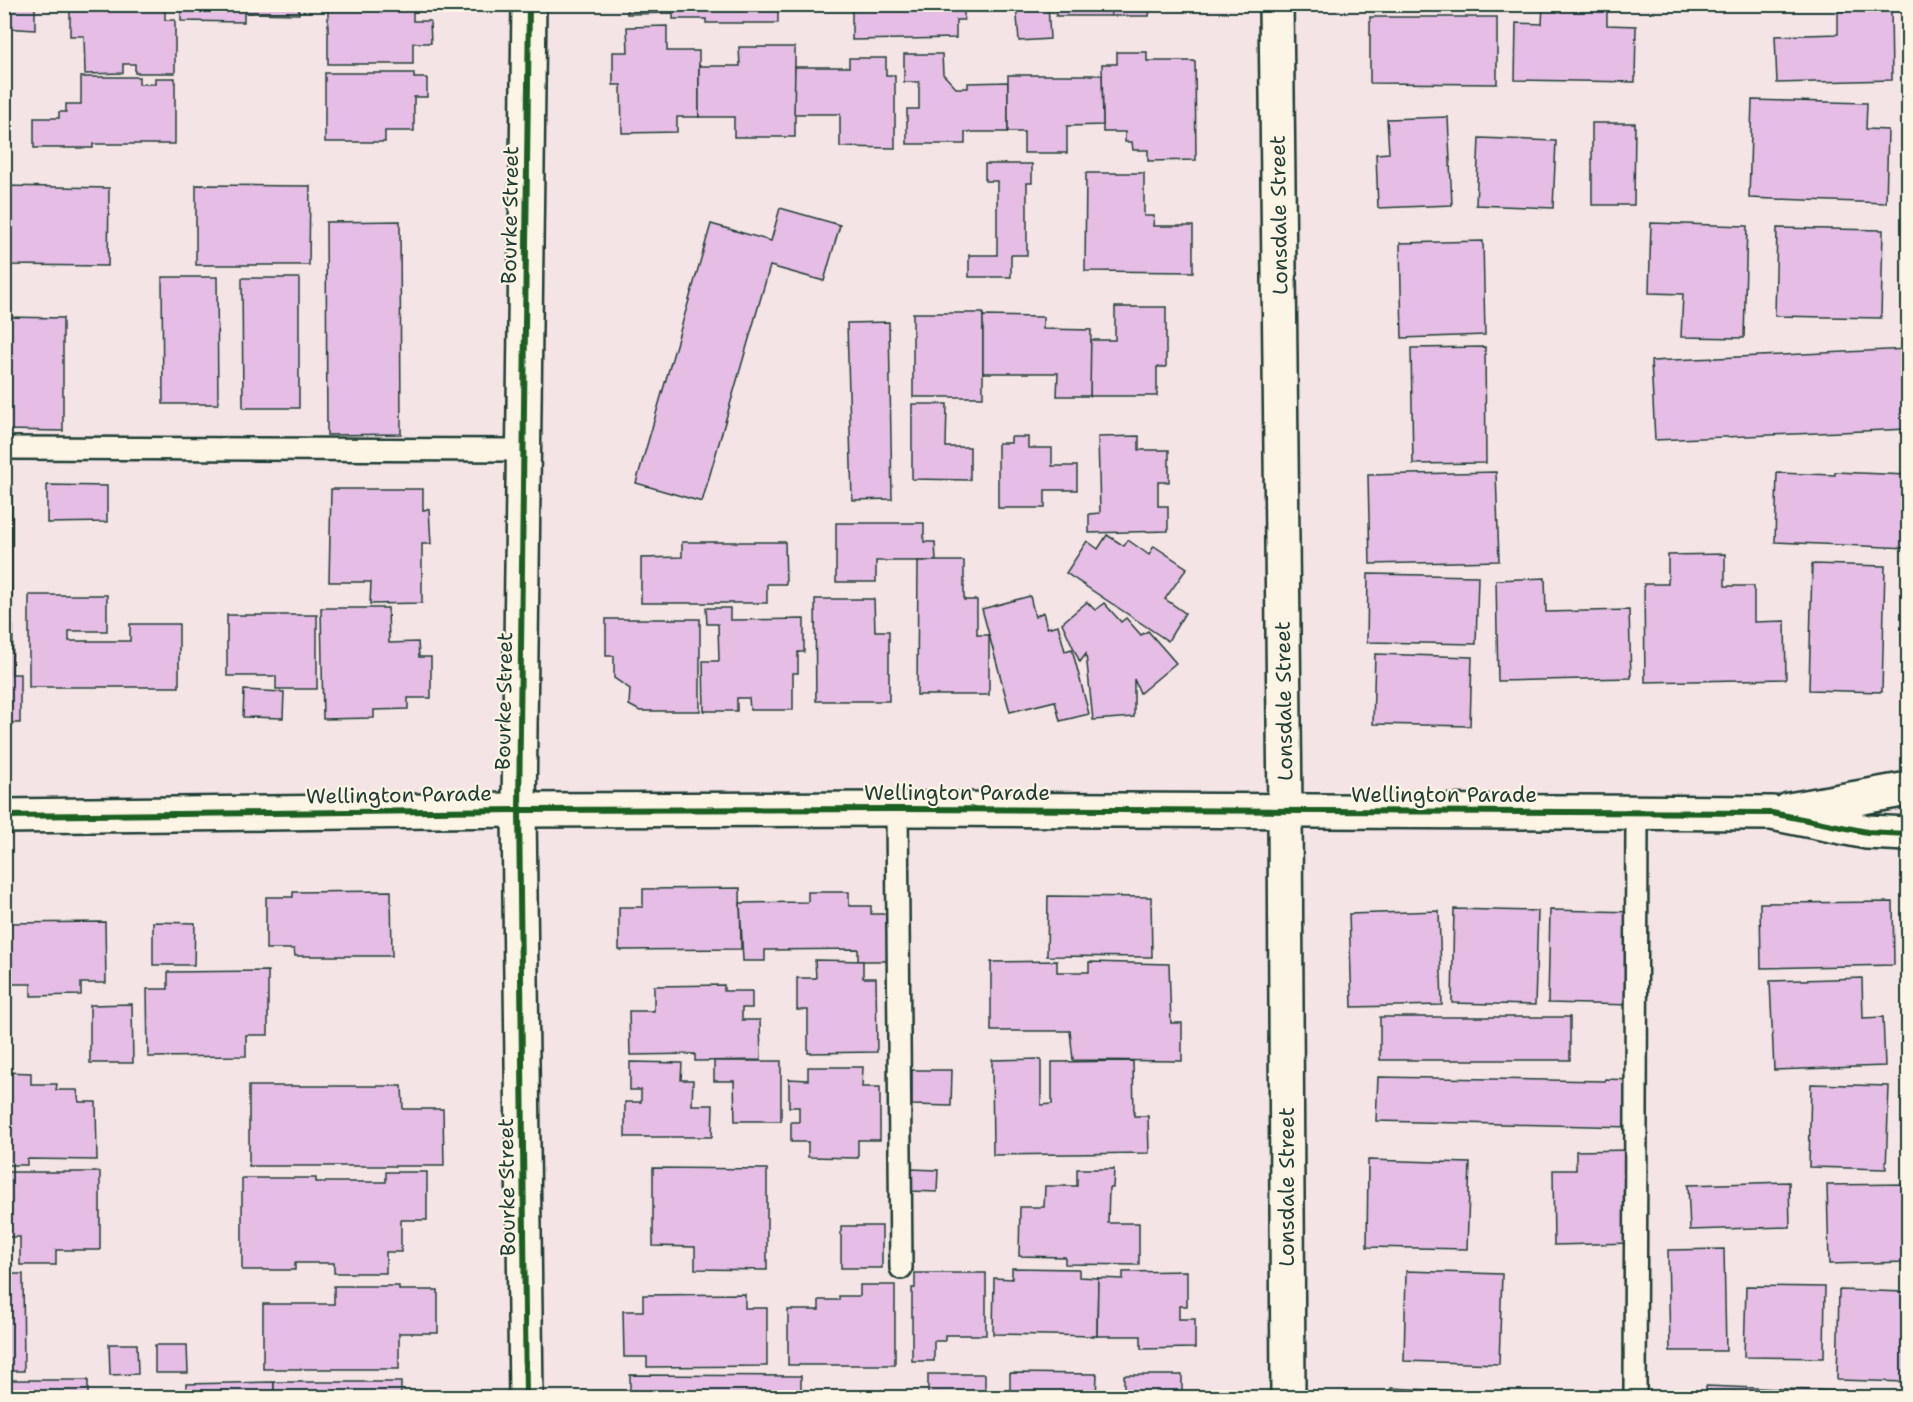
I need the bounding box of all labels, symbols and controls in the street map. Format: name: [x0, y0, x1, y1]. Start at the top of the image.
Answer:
street label: Lonsdale Street: [1264, 135, 1294, 295]
street label: Bourke Street: [495, 146, 525, 284]
street label: Lonsdale Street: [1269, 621, 1299, 781]
street label: Bourke Street: [489, 632, 519, 770]
street label: Wellington Parade: [306, 779, 492, 811]
street label: Wellington Parade: [864, 779, 1050, 807]
street label: Wellington Parade: [1351, 781, 1537, 809]
street label: Lonsdale Street: [1273, 1107, 1301, 1267]
street label: Bourke Street: [492, 1118, 522, 1256]

